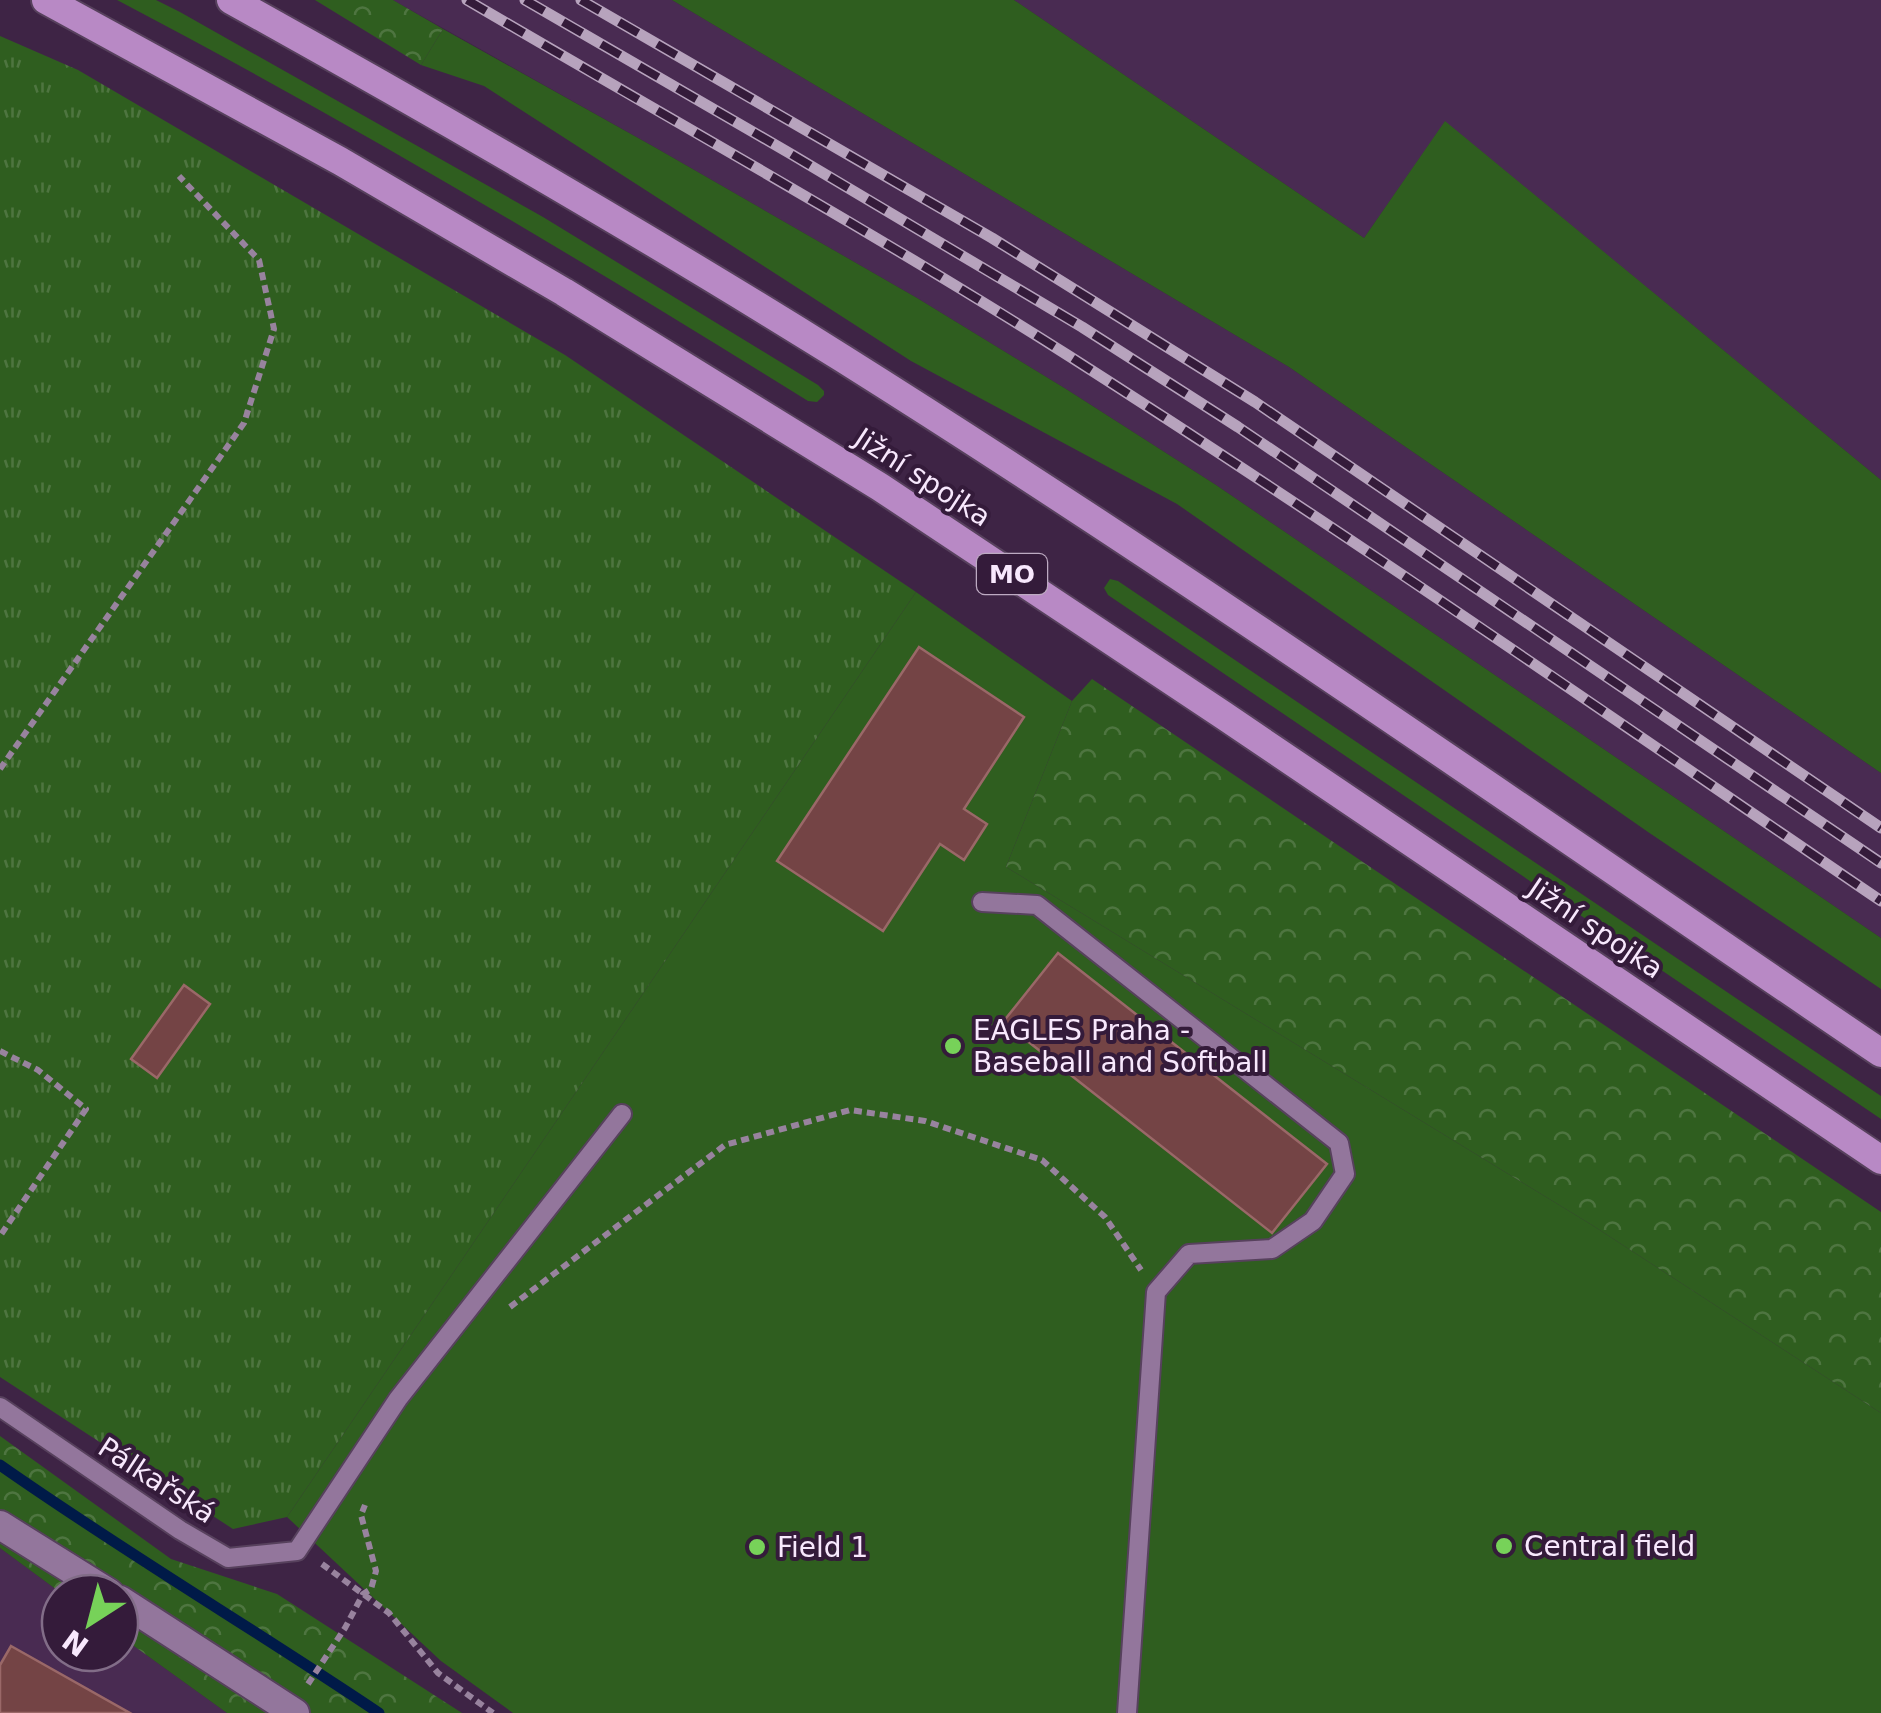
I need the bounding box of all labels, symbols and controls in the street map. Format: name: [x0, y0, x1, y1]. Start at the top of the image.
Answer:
street label: Jižní spojka: [847, 420, 997, 534]
road number: MO: [977, 554, 1047, 594]
street label: Jižní spojka: [1520, 870, 1669, 986]
place label: EAGLES Praha - Baseball and Softball: [973, 1014, 1268, 1079]
marker: EAGLES Praha - Baseball and Softball: [942, 1035, 964, 1057]
street label: Pálkařská: [92, 1431, 221, 1530]
place label: Central field: [1524, 1530, 1695, 1563]
place label: Field 1: [777, 1531, 868, 1564]
marker: Central field: [1493, 1535, 1515, 1557]
marker: Field 1: [746, 1536, 768, 1558]
north arrow: [40, 1573, 140, 1673]
text: N: [56, 1623, 95, 1663]

